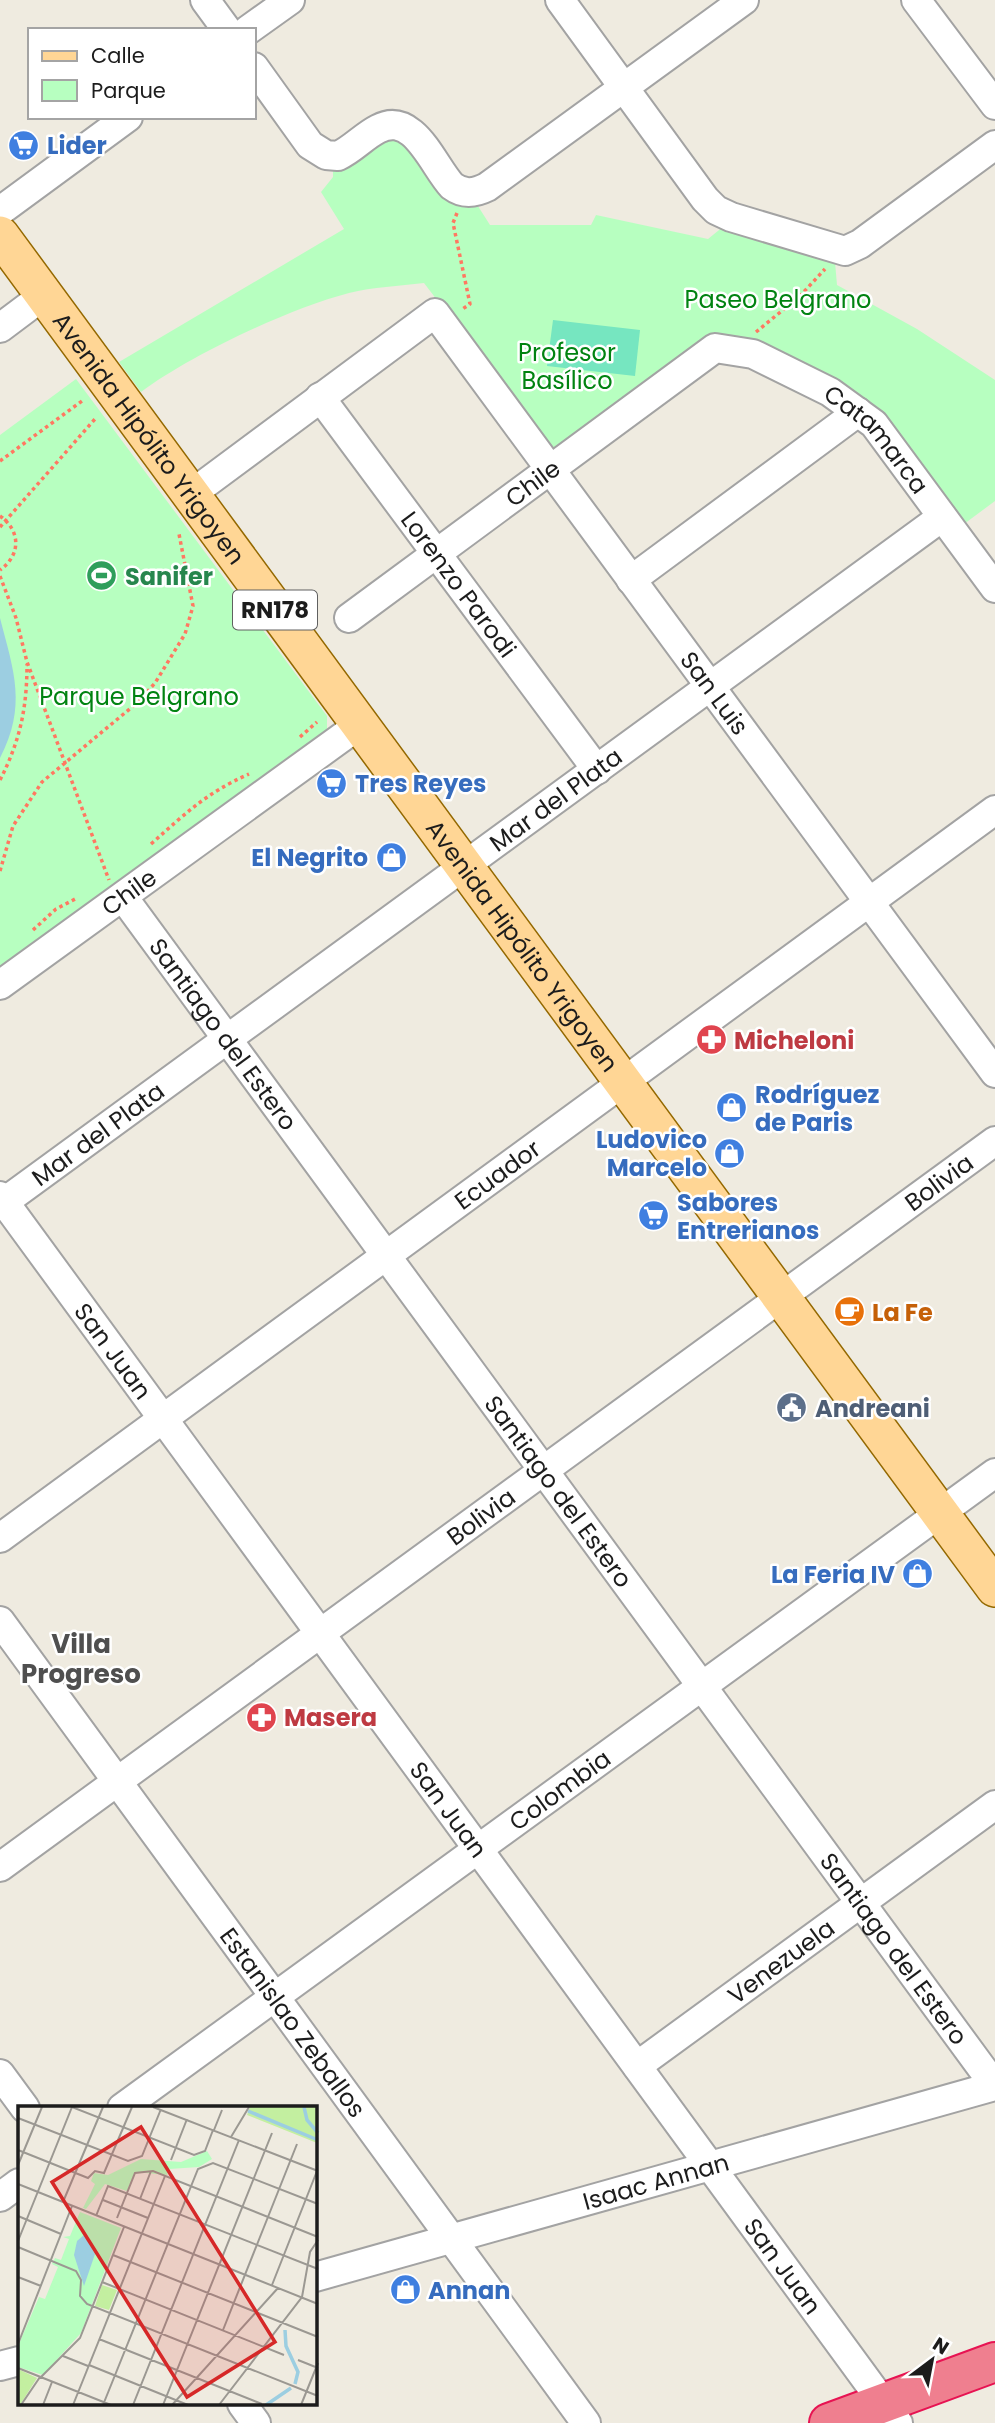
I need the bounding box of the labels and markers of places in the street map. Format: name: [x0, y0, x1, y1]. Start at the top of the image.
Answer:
supermarket icon: Lider: [7, 128, 41, 162]
place label: Lider: [47, 129, 107, 162]
sports icon: Sanifer: [85, 559, 119, 593]
place label: Sanifer: [125, 560, 213, 593]
supermarket icon: Tres Reyes: [315, 766, 349, 800]
place label: Tres Reyes: [355, 767, 487, 800]
shop icon: El Negrito: [374, 840, 408, 874]
place label: El Negrito: [251, 841, 368, 874]
pharmacy icon: Micheloni: [694, 1023, 728, 1057]
place label: Micheloni: [734, 1024, 854, 1057]
place label: Rodríguez de Paris: [755, 1078, 879, 1139]
shop icon: Rodríguez de Paris: [715, 1091, 749, 1125]
place label: Ludovico Marcelo: [596, 1123, 707, 1184]
shop icon: Ludovico Marcelo: [713, 1136, 747, 1170]
place label: Sabores Entrerianos: [677, 1186, 819, 1247]
supermarket icon: Sabores Entrerianos: [637, 1199, 671, 1233]
cafe icon: La Fe: [832, 1295, 866, 1329]
place label: La Fe: [872, 1296, 933, 1329]
public building icon: Andreani: [775, 1391, 809, 1425]
place label: Andreani: [815, 1392, 930, 1425]
shop icon: La Feria IV: [901, 1557, 935, 1591]
place label: La Feria IV: [771, 1558, 895, 1591]
pharmacy icon: Masera: [244, 1700, 278, 1734]
place label: Masera: [284, 1701, 377, 1734]
shop icon: Annan: [388, 2273, 422, 2307]
place label: Annan: [428, 2274, 511, 2307]

